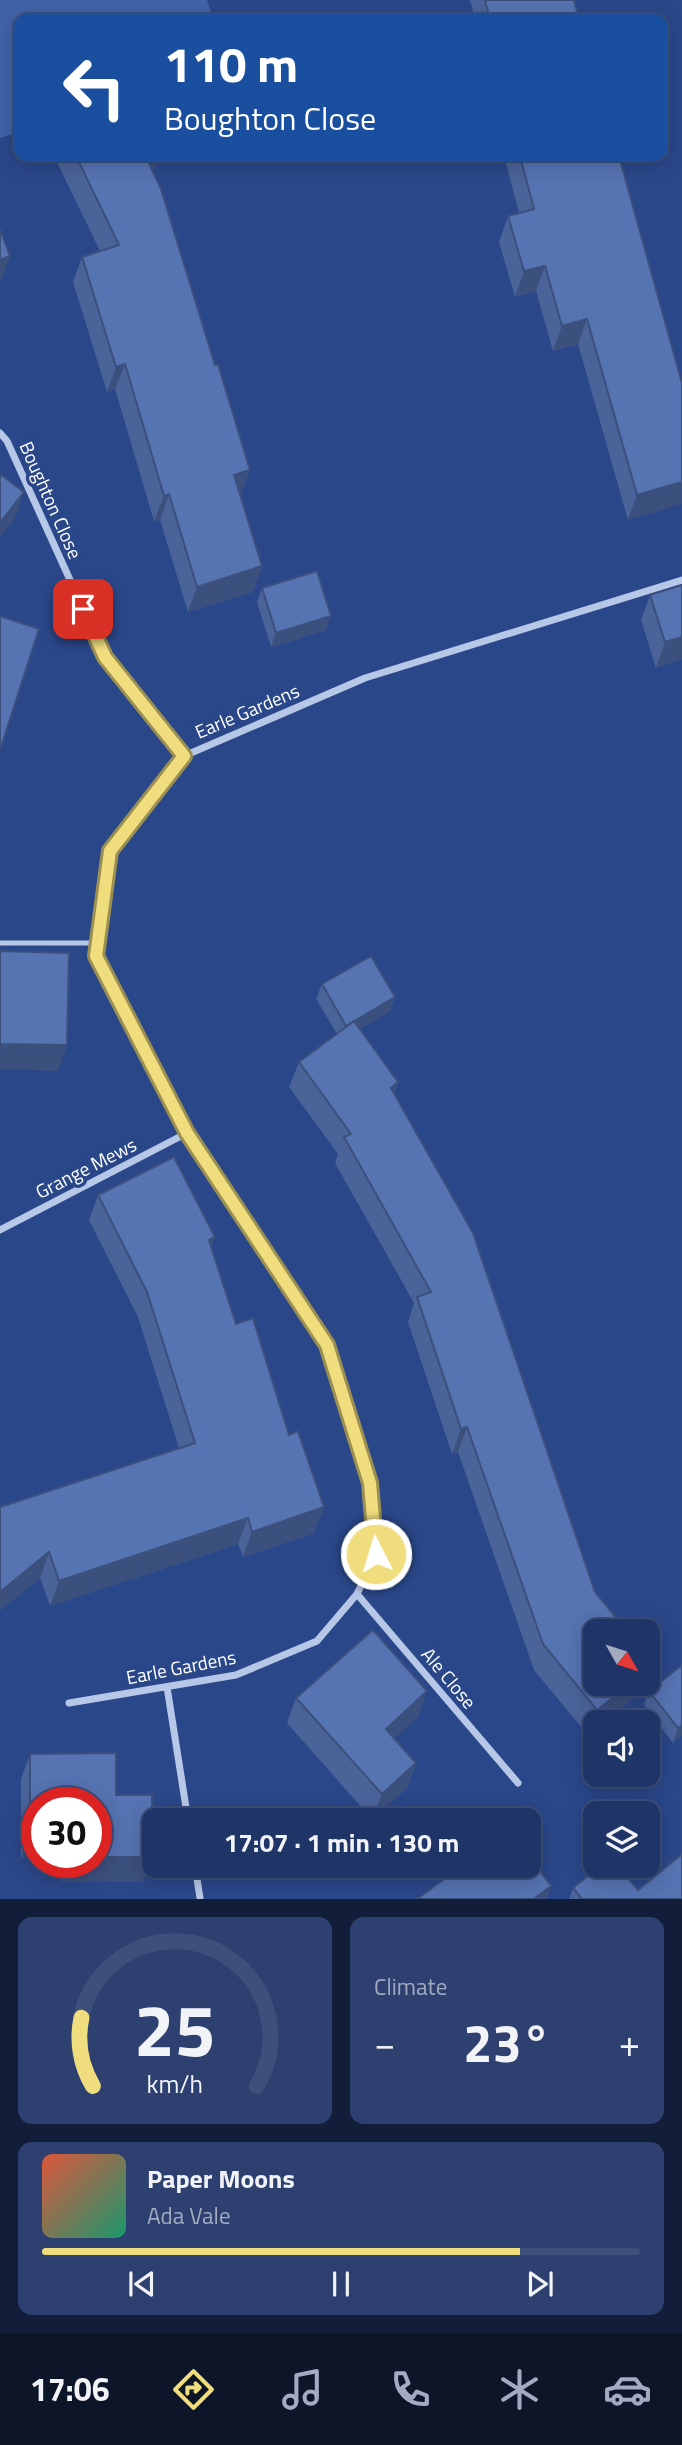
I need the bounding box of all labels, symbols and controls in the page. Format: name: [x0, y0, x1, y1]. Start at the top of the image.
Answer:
text: 110 m: [164, 26, 298, 101]
icon: left: [49, 42, 140, 133]
text: Boughton Close: [164, 94, 376, 142]
street label: Boughton Close: [13, 436, 90, 563]
pin: [53, 579, 113, 639]
icon: arrive: [64, 590, 102, 628]
street label: Earle Gardens: [190, 675, 304, 746]
street label: Grange Mews: [30, 1130, 142, 1205]
position arrow: [339, 1517, 413, 1591]
north arrow: [583, 1619, 660, 1696]
map controls: [583, 1619, 660, 1878]
street label: Ale Close: [415, 1641, 484, 1715]
street label: Earle Gardens: [124, 1642, 238, 1691]
button: sound: [583, 1710, 660, 1787]
speed limit sign: 30: [21, 1787, 112, 1878]
button: layers: [583, 1801, 660, 1878]
text: 17:07 · 1 min · 130 m: [224, 1823, 459, 1862]
text: Climate: [374, 1969, 447, 2004]
text: 25: [134, 1975, 216, 2085]
text: 23°: [463, 2003, 551, 2082]
text: −: [374, 2014, 395, 2072]
text: +: [619, 2014, 640, 2072]
text: km/h: [147, 2065, 203, 2103]
text: Paper Moons: [147, 2159, 295, 2198]
text: Ada Vale: [147, 2198, 231, 2233]
icon: previous: [123, 2265, 161, 2303]
icon: pause: [322, 2265, 360, 2303]
icon: next: [521, 2265, 559, 2303]
text: 17:06: [30, 2365, 110, 2413]
icon: directions: [169, 2365, 218, 2414]
icon: music: [278, 2365, 327, 2414]
icon: phone: [386, 2365, 435, 2414]
icon: climate: [495, 2365, 544, 2414]
icon: car: [603, 2365, 652, 2414]

